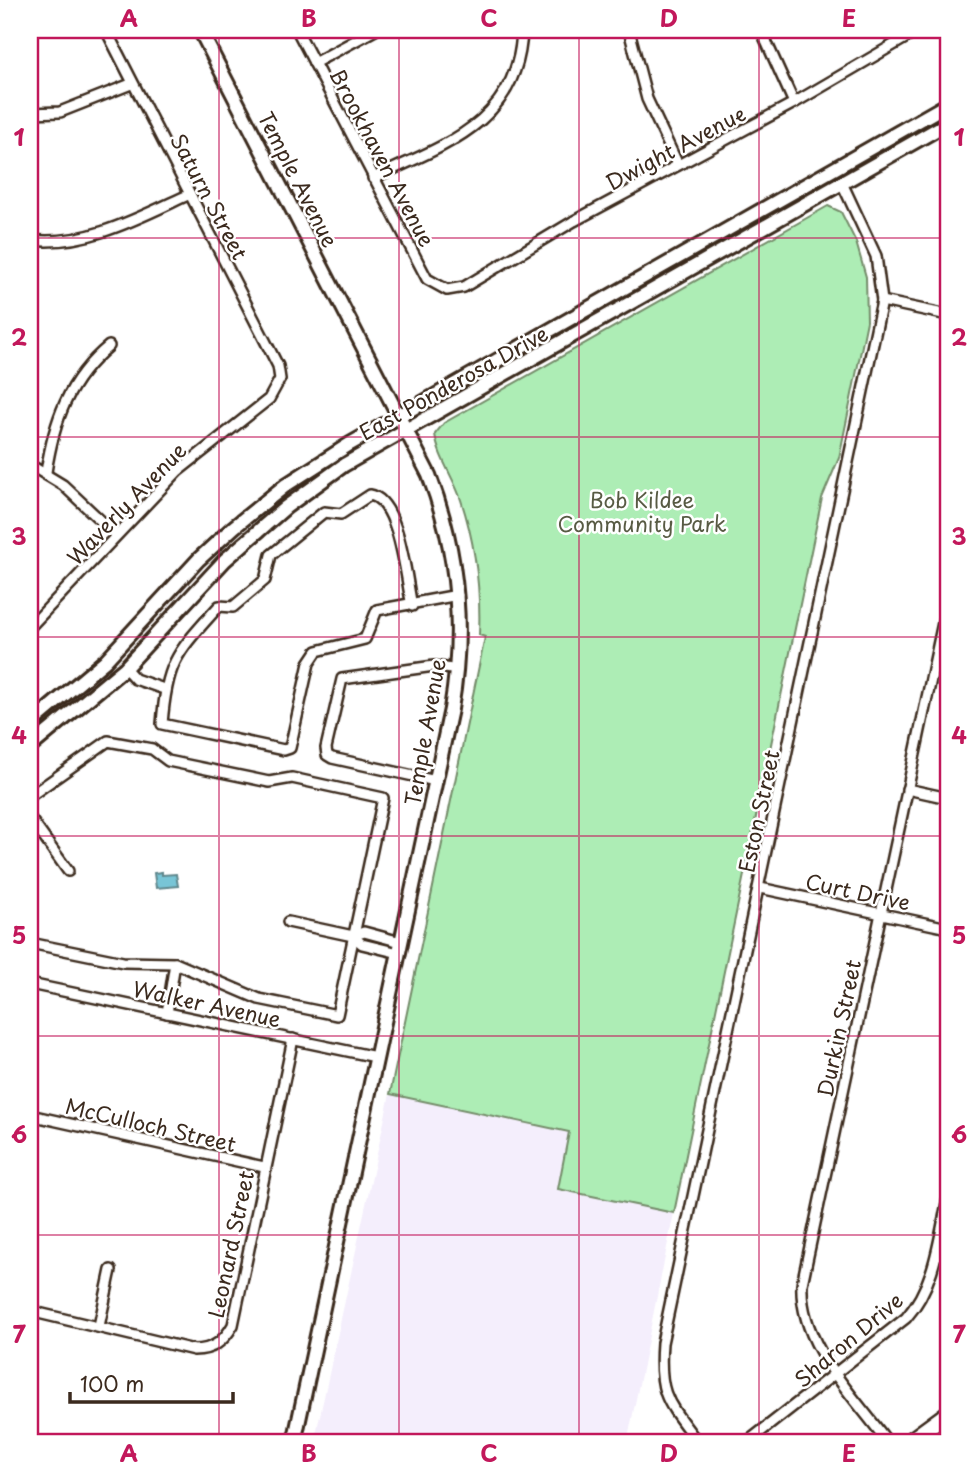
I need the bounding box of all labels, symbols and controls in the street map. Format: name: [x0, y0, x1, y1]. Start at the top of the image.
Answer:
text: A: [120, 0, 138, 35]
text: B: [301, 0, 317, 35]
text: C: [480, 0, 498, 35]
text: D: [660, 0, 678, 35]
text: E: [842, 0, 856, 35]
street label: Brookhaven Avenue: [322, 62, 444, 252]
street label: Dwight Avenue: [599, 97, 751, 197]
street label: Temple Avenue: [251, 106, 347, 252]
text: 1: [14, 119, 25, 154]
text: 1: [954, 119, 965, 154]
street label: Saturn Street: [163, 127, 257, 265]
street label: East Ponderosa Drive: [353, 317, 553, 447]
text: 2: [11, 319, 27, 354]
text: 2: [951, 319, 967, 354]
street label: Waverly Avenue: [59, 434, 193, 572]
park label: Bob Kildee Community Park: [557, 483, 727, 539]
text: 3: [11, 518, 27, 553]
text: 3: [951, 518, 967, 553]
street label: Temple Avenue: [395, 656, 453, 808]
text: 4: [11, 717, 27, 752]
text: 4: [951, 717, 967, 752]
street label: Eston Street: [729, 747, 787, 875]
street label: Curt Drive: [803, 864, 913, 918]
text: 5: [12, 917, 26, 952]
text: 5: [952, 917, 966, 952]
street label: Durkin Street: [808, 956, 868, 1100]
street label: Walker Avenue: [130, 972, 284, 1034]
street label: McCulloch Street: [63, 1089, 239, 1159]
text: 6: [11, 1116, 27, 1151]
text: 6: [951, 1116, 967, 1151]
street label: Leonard Street: [199, 1167, 261, 1321]
street label: Sharon Drive: [787, 1284, 909, 1394]
text: 7: [12, 1316, 26, 1351]
text: 7: [952, 1316, 966, 1351]
scale bar: [70, 1361, 233, 1405]
text: 100 m: [80, 1367, 144, 1399]
text: A: [120, 1435, 138, 1470]
text: B: [301, 1435, 317, 1470]
text: C: [480, 1435, 498, 1470]
text: D: [660, 1435, 678, 1470]
text: E: [842, 1435, 856, 1470]

